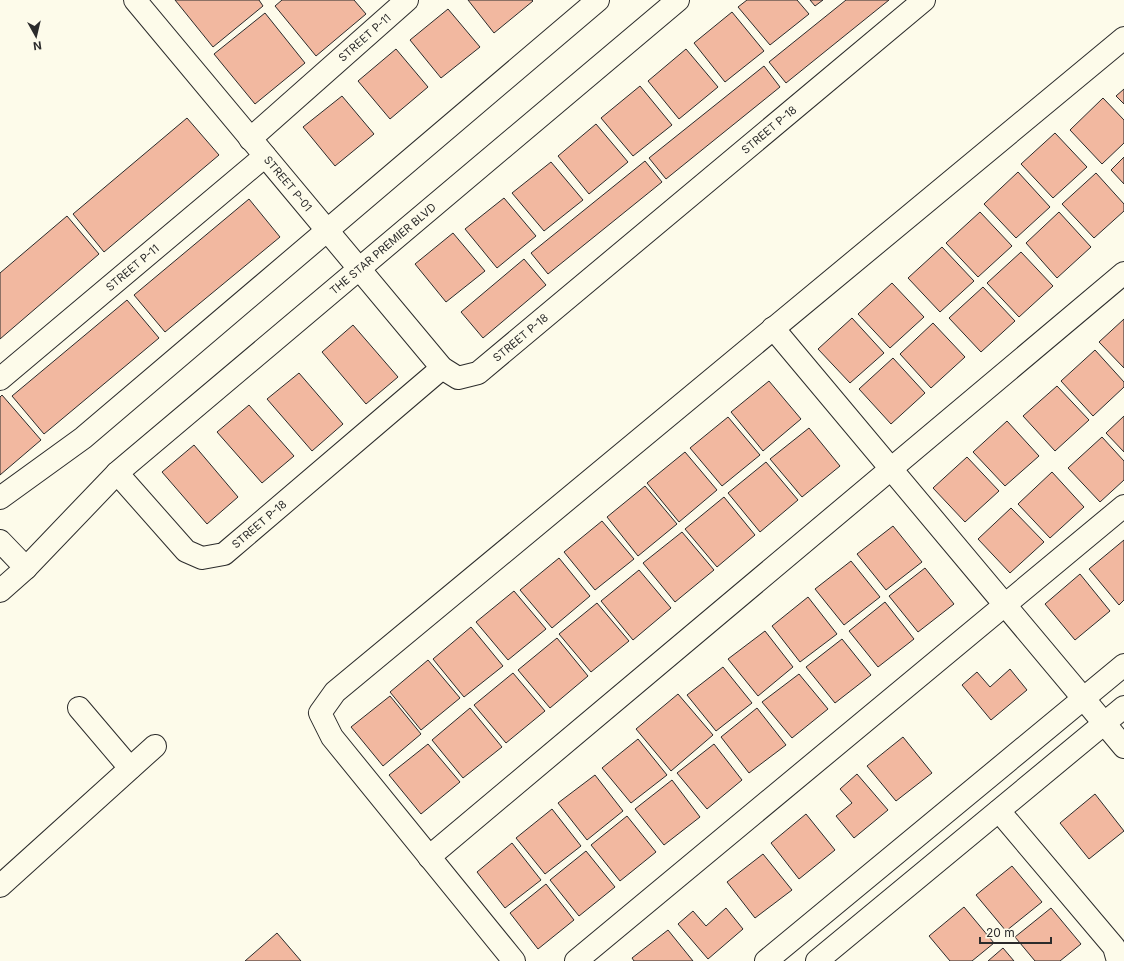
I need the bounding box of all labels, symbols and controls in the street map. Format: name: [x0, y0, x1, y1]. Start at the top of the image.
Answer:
street label: STREET P-11: [335, 11, 394, 64]
north arrow: [16, 16, 56, 56]
text: N: [32, 38, 43, 53]
street label: STREET P-18: [739, 103, 800, 157]
street label: STREET P-01: [261, 153, 315, 214]
street label: THE STAR PREMIER BLVD: [327, 200, 439, 298]
street label: STREET P-11: [103, 241, 162, 294]
street label: STREET P-18: [490, 310, 551, 365]
street label: STREET P-18: [229, 497, 289, 551]
scale bar: [980, 919, 1051, 945]
text: 20 m: [986, 925, 1015, 940]

